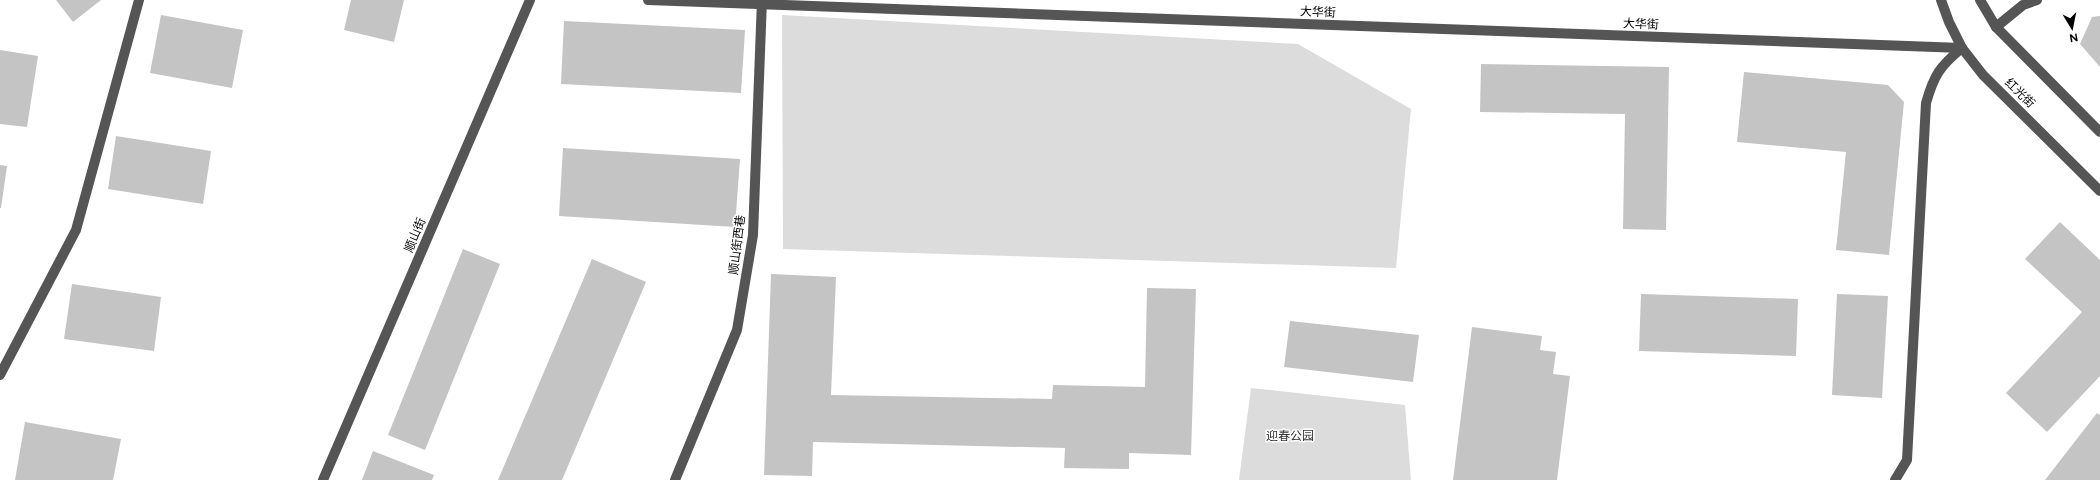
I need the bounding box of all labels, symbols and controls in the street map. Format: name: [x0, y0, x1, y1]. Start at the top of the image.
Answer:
street label: 大华街: [1300, 4, 1336, 20]
north arrow: [2052, 8, 2092, 48]
street label: 大华街: [1623, 16, 1659, 32]
text: N: [2068, 30, 2079, 44]
street label: 红光街: [2002, 75, 2038, 111]
street label: 顺山街西巷: [726, 214, 748, 276]
street label: 顺山街: [402, 216, 428, 254]
park label: 迎春公园: [1266, 429, 1314, 443]

